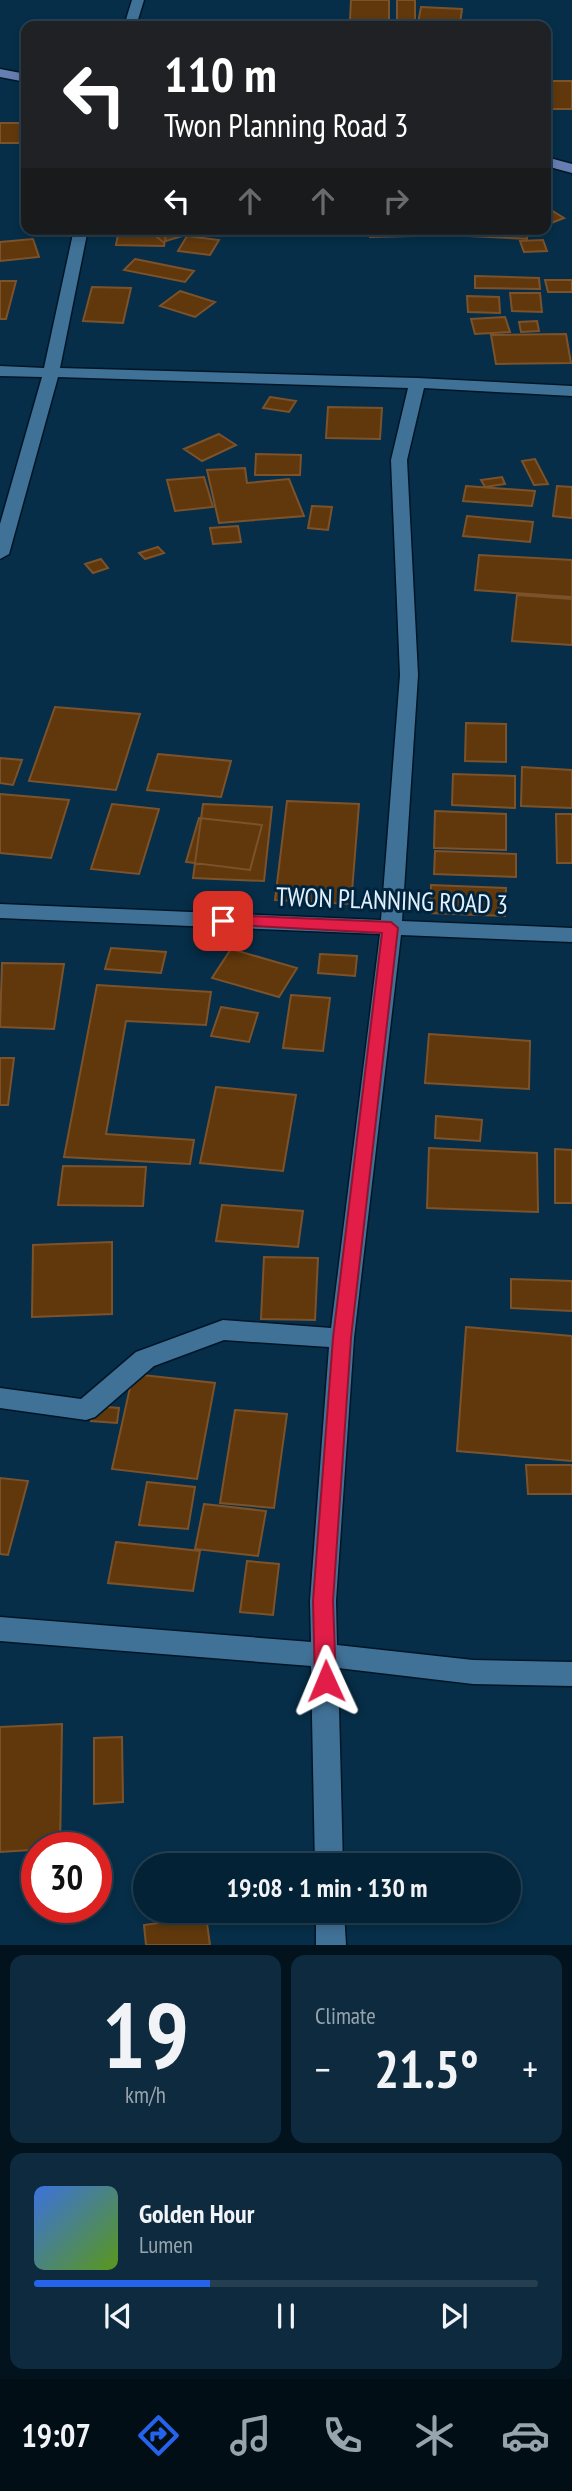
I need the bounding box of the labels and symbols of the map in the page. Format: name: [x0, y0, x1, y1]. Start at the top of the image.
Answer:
street label: TWON PLANNING ROAD 3: [275, 879, 509, 921]
pin: [193, 891, 253, 951]
position arrow: [289, 1644, 363, 1718]
speed limit sign: 30: [21, 1832, 112, 1923]

